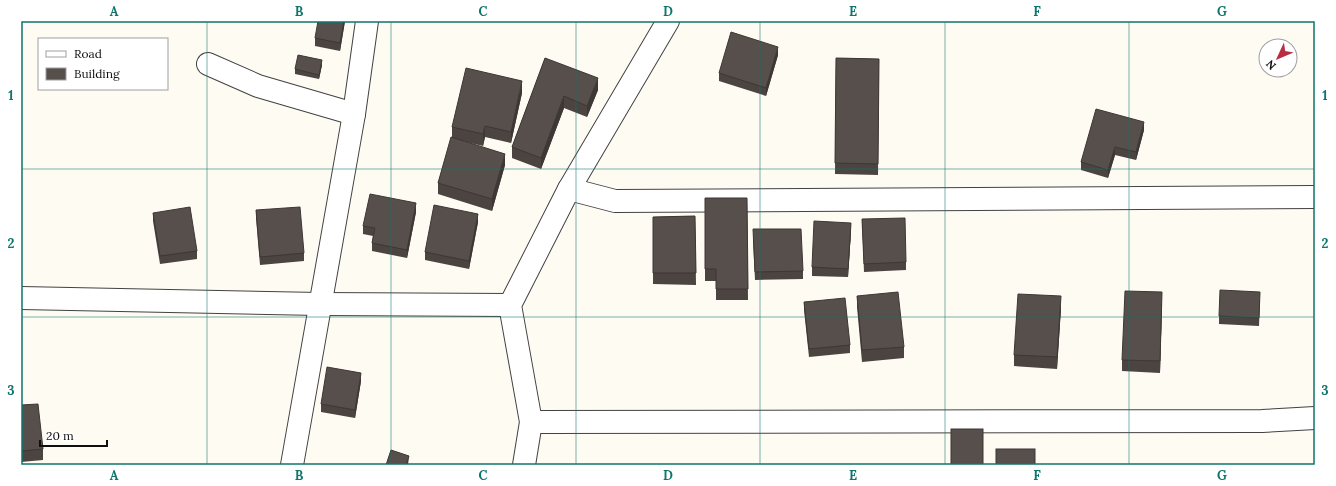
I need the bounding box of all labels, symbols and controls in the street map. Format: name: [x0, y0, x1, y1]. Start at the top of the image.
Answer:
text: A: [110, 3, 119, 20]
text: B: [295, 3, 304, 20]
text: C: [479, 3, 488, 20]
text: D: [663, 3, 673, 20]
text: E: [849, 3, 857, 20]
text: F: [1033, 3, 1041, 20]
text: G: [1217, 3, 1227, 20]
legend: [38, 38, 168, 90]
north arrow: [1258, 38, 1298, 78]
text: Road: [74, 46, 102, 61]
text: N: [1262, 57, 1279, 73]
text: Building: [74, 66, 120, 81]
text: 1: [8, 87, 14, 104]
text: 1: [1322, 87, 1328, 104]
text: 2: [8, 235, 15, 252]
text: 2: [1322, 235, 1329, 252]
text: 3: [7, 382, 15, 399]
text: 3: [1321, 382, 1329, 399]
scale bar: [40, 422, 107, 448]
text: 20 m: [46, 428, 74, 443]
text: A: [110, 467, 119, 484]
text: B: [295, 467, 304, 484]
text: C: [479, 467, 488, 484]
text: D: [663, 467, 673, 484]
text: E: [849, 467, 857, 484]
text: F: [1033, 467, 1041, 484]
text: G: [1217, 467, 1227, 484]

